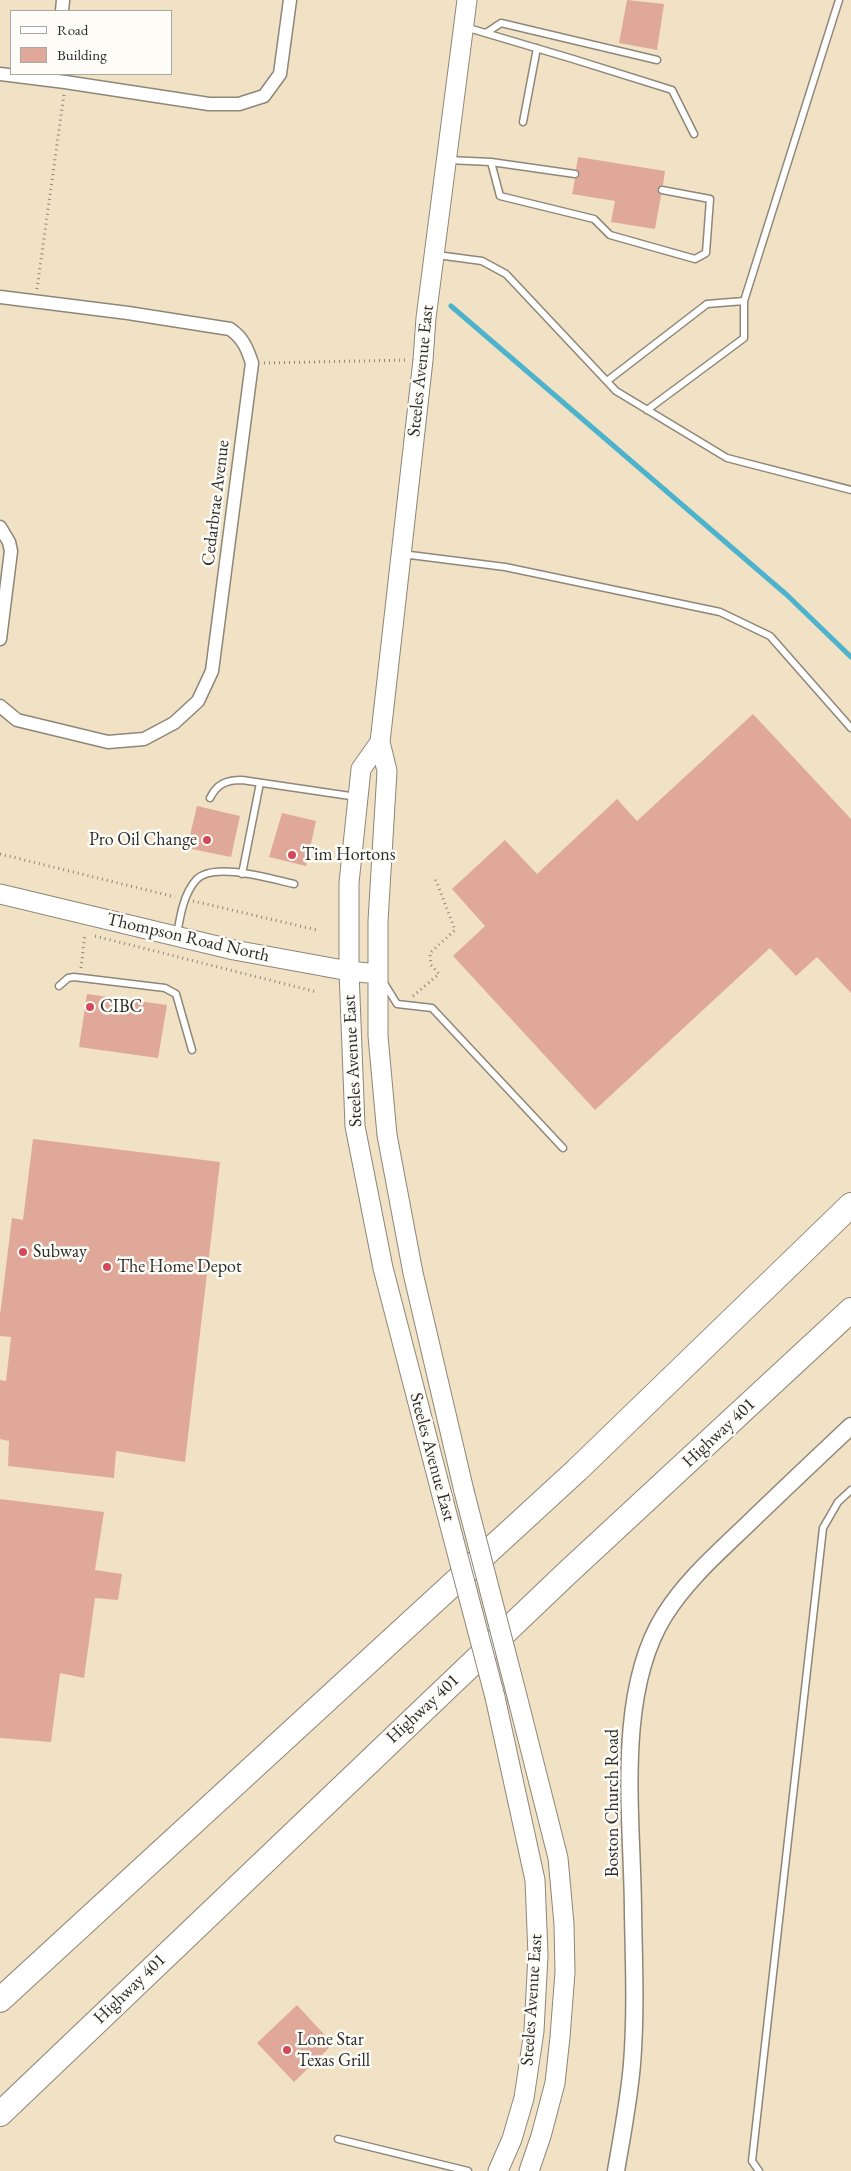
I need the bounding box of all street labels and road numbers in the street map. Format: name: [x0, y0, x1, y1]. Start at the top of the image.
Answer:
street label: Steeles Avenue East: [403, 304, 439, 438]
street label: Cedarbrae Avenue: [198, 439, 234, 567]
street label: Thompson Road North: [104, 909, 272, 967]
street label: Steeles Avenue East: [339, 994, 367, 1128]
street label: Steeles Avenue East: [404, 1390, 460, 1524]
street label: Highway 401: [678, 1394, 760, 1472]
street label: Highway 401: [382, 1670, 464, 1748]
street label: Boston Church Road: [602, 1729, 624, 1877]
street label: Steeles Avenue East: [517, 1933, 547, 2067]
street label: Highway 401: [89, 1949, 171, 2029]

